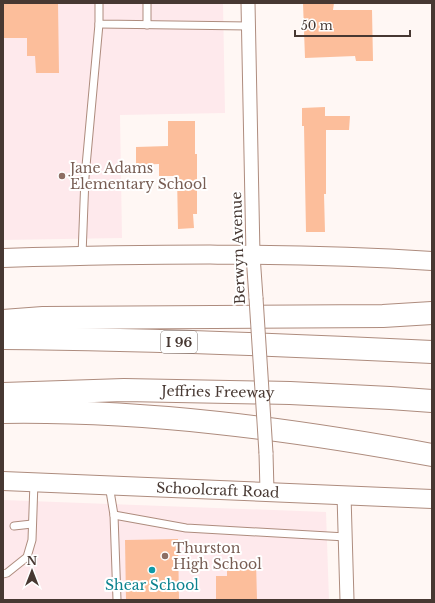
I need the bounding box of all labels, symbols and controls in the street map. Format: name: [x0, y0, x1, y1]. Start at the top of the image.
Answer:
scale bar: [295, 12, 410, 38]
text: 50 m: [301, 18, 333, 33]
place label: Jane Adams Elementary School: [68, 159, 207, 193]
marker: Jane Adams Elementary School: [57, 171, 67, 181]
street label: Berwyn Avenue: [227, 191, 249, 305]
road number: I 96: [161, 331, 197, 353]
street label: Jeffries Freeway: [159, 382, 275, 402]
street label: Schoolcraft Road: [156, 478, 280, 502]
place label: Thurston High School: [173, 539, 262, 573]
north arrow: [12, 551, 52, 591]
marker: Thurston High School: [160, 551, 170, 561]
text: N: [27, 554, 38, 568]
marker: Shear School: [147, 565, 157, 575]
place label: Shear School: [105, 576, 199, 594]

